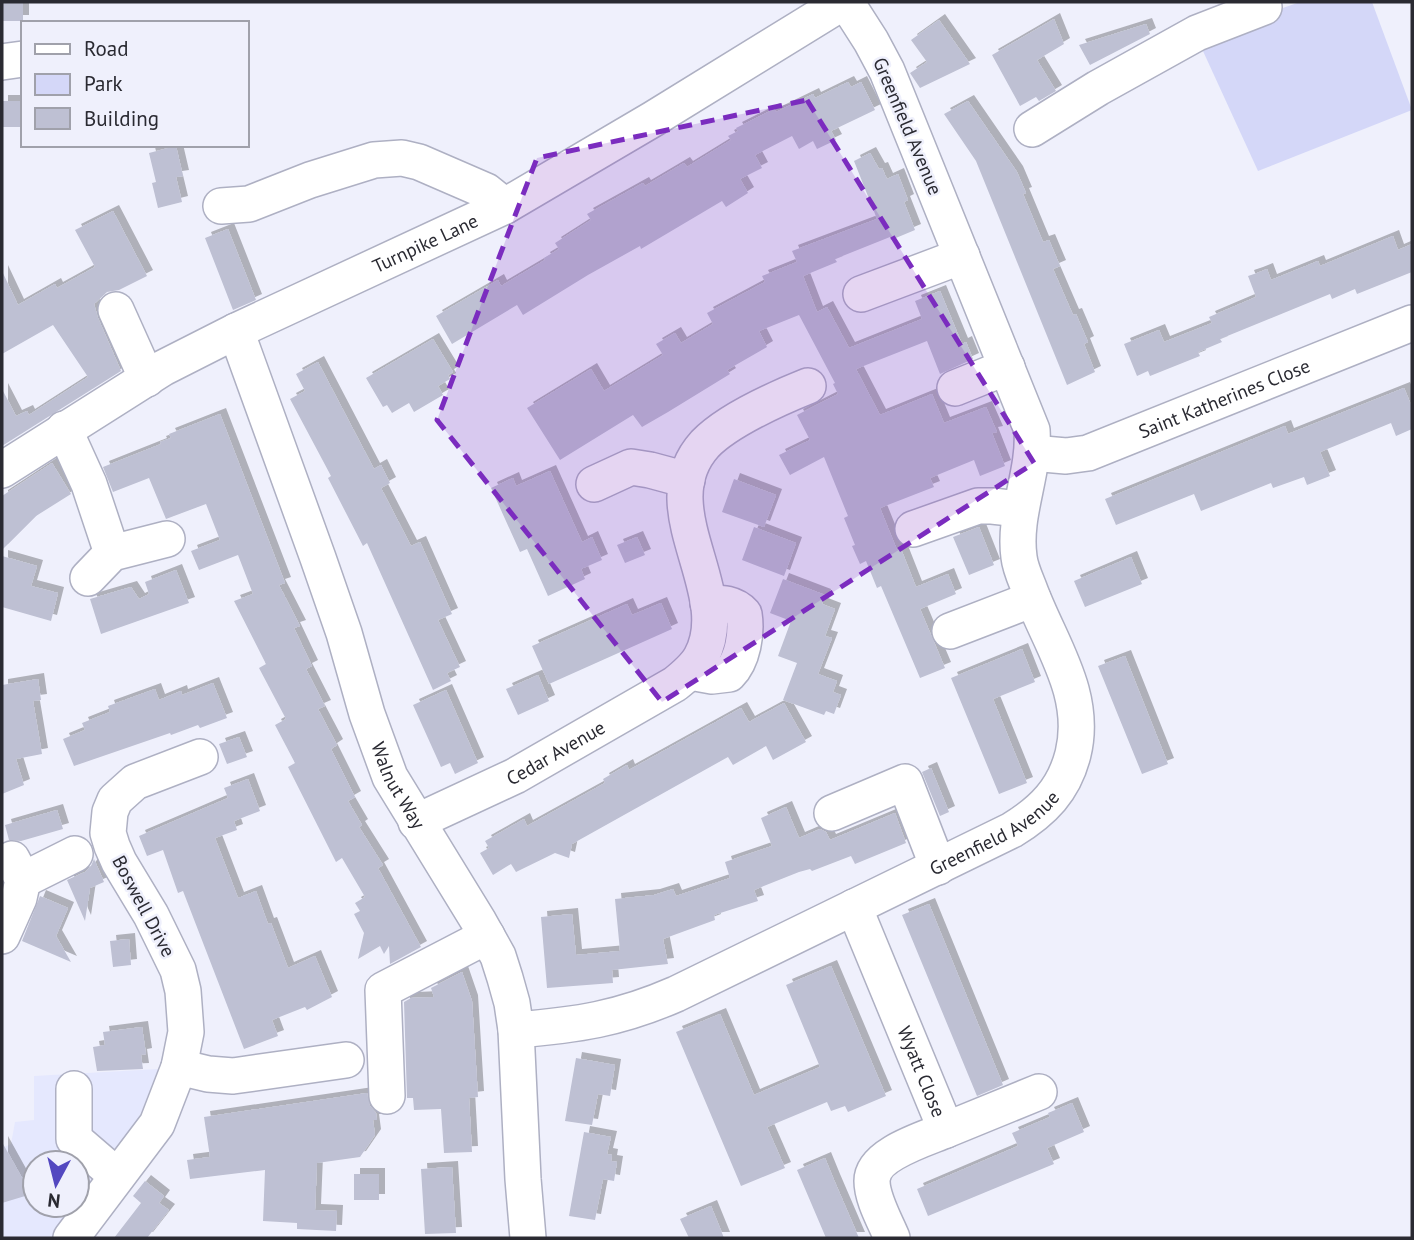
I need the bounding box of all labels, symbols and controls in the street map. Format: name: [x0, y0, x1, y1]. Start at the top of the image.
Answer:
legend: [21, 21, 248, 147]
text: Road: [84, 35, 128, 62]
street label: Greenfield Avenue: [868, 54, 948, 198]
text: Park: [84, 70, 123, 97]
text: Building: [84, 105, 159, 132]
street label: Turnpike Lane: [369, 208, 482, 278]
street label: Saint Katherines Close: [1135, 353, 1313, 444]
street label: Cedar Avenue: [503, 715, 609, 790]
street label: Walnut Way: [366, 739, 431, 833]
street label: Greenfield Avenue: [926, 786, 1064, 880]
street label: Boswell Drive: [107, 851, 181, 961]
street label: Wyatt Close: [892, 1023, 951, 1120]
north arrow: [21, 1149, 91, 1219]
text: N: [46, 1188, 62, 1214]

